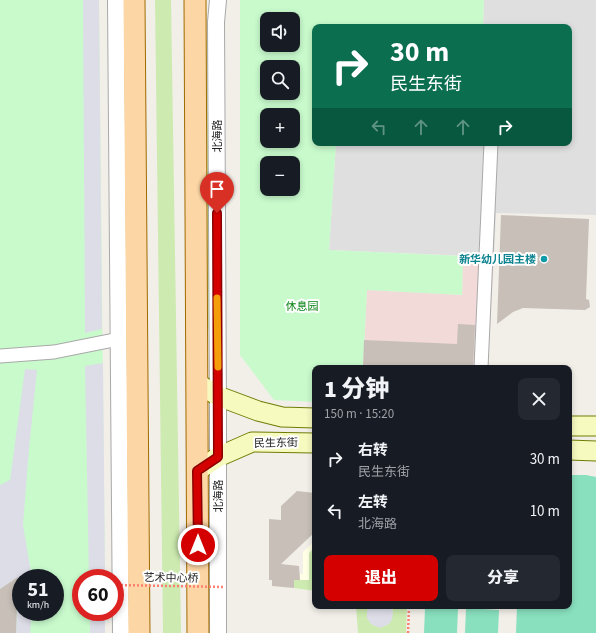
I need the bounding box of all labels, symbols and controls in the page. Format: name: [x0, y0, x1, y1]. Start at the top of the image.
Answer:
map controls: [260, 12, 300, 196]
button: sound: [260, 12, 300, 52]
text: 30 m: [390, 32, 449, 72]
icon: right: [324, 40, 376, 92]
button: search: [260, 60, 300, 100]
text: 民生东街: [390, 72, 462, 97]
button: +: [260, 108, 300, 148]
icon: left: [368, 116, 390, 138]
icon: ahead: [410, 116, 432, 138]
icon: ahead: [452, 116, 474, 138]
icon: right: [494, 116, 516, 138]
street label: 北海路: [210, 120, 225, 153]
button: −: [260, 156, 300, 196]
pin: [200, 172, 234, 213]
icon: arrive: [206, 178, 228, 200]
place label: 新华幼儿园主楼: [459, 252, 536, 267]
marker: 新华幼儿园主楼: [539, 254, 549, 264]
park label: 休息园: [286, 299, 319, 314]
text: 1 分钟: [324, 372, 390, 407]
button: close: [518, 378, 560, 420]
text: 150 m · 15:20: [324, 405, 394, 423]
street label: 民生东街: [254, 435, 298, 451]
text: 右转: [358, 440, 388, 461]
icon: right: [324, 448, 346, 470]
text: 30 m: [530, 449, 560, 470]
text: 民生东街: [358, 463, 410, 481]
street label: 北海路: [211, 480, 226, 513]
text: 左转: [358, 492, 388, 513]
icon: left: [324, 500, 346, 522]
text: 10 m: [530, 501, 560, 522]
text: 北海路: [358, 515, 397, 533]
position arrow: [177, 524, 219, 566]
button: 退出: [324, 555, 438, 601]
button: 分享: [446, 555, 560, 601]
speed limit sign: 60: [72, 569, 124, 621]
street label: 艺术中心桥: [143, 570, 199, 586]
text: 51: [27, 576, 49, 604]
text: km/h: [27, 598, 49, 612]

